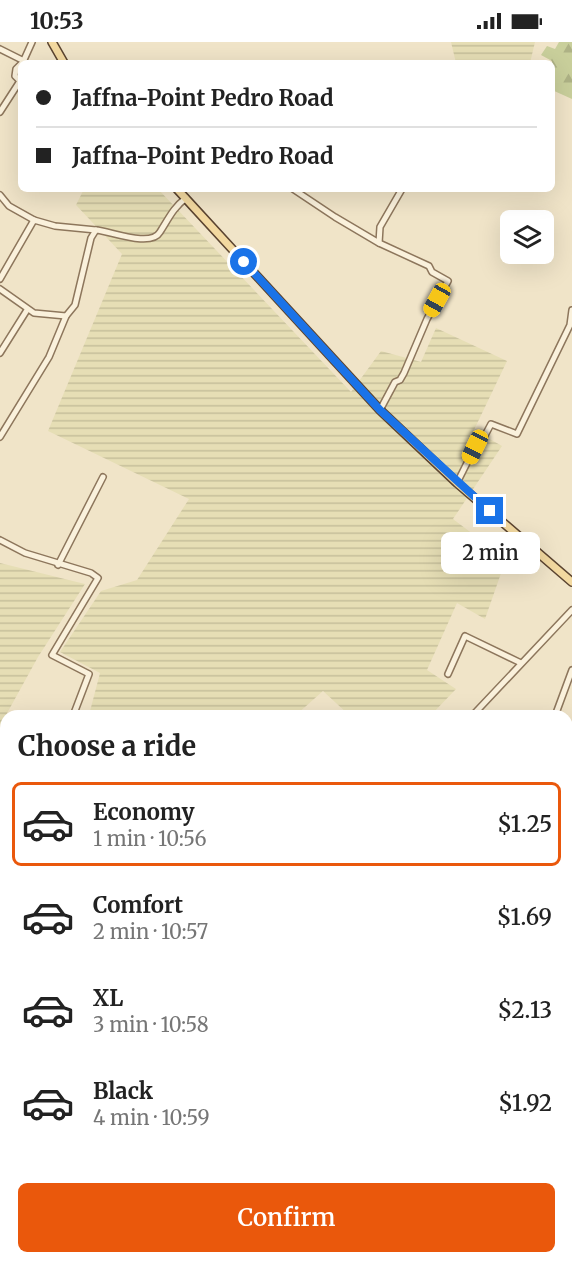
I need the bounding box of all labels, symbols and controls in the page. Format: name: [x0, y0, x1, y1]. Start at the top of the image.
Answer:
text: 10:53: [30, 7, 84, 35]
text: Jaffna-Point Pedro Road: [72, 84, 334, 112]
text: Jaffna-Point Pedro Road: [72, 142, 334, 170]
map controls: [500, 210, 554, 264]
button: layers: [500, 210, 554, 264]
route start: [230, 248, 257, 275]
car: [420, 280, 454, 320]
car: [459, 427, 491, 467]
route end: [476, 497, 503, 524]
callout: 2 min: [440, 532, 540, 574]
text: 2 min: [462, 540, 519, 565]
text: Choose a ride: [18, 729, 196, 763]
icon: car: [21, 797, 75, 851]
text: Economy: [93, 798, 194, 826]
text: $1.25: [497, 810, 552, 838]
text: 1 min · 10:56: [93, 826, 207, 851]
icon: car: [21, 890, 75, 944]
text: Comfort: [93, 891, 183, 919]
text: $1.69: [497, 903, 552, 931]
text: 2 min · 10:57: [93, 919, 208, 944]
icon: car: [21, 983, 75, 1037]
text: XL: [93, 984, 123, 1012]
text: $2.13: [498, 996, 552, 1024]
text: 3 min · 10:58: [93, 1012, 209, 1037]
icon: car: [21, 1076, 75, 1130]
text: Black: [93, 1077, 153, 1105]
text: $1.92: [498, 1089, 552, 1117]
text: 4 min · 10:59: [93, 1105, 210, 1130]
button: Confirm: [18, 1183, 555, 1252]

